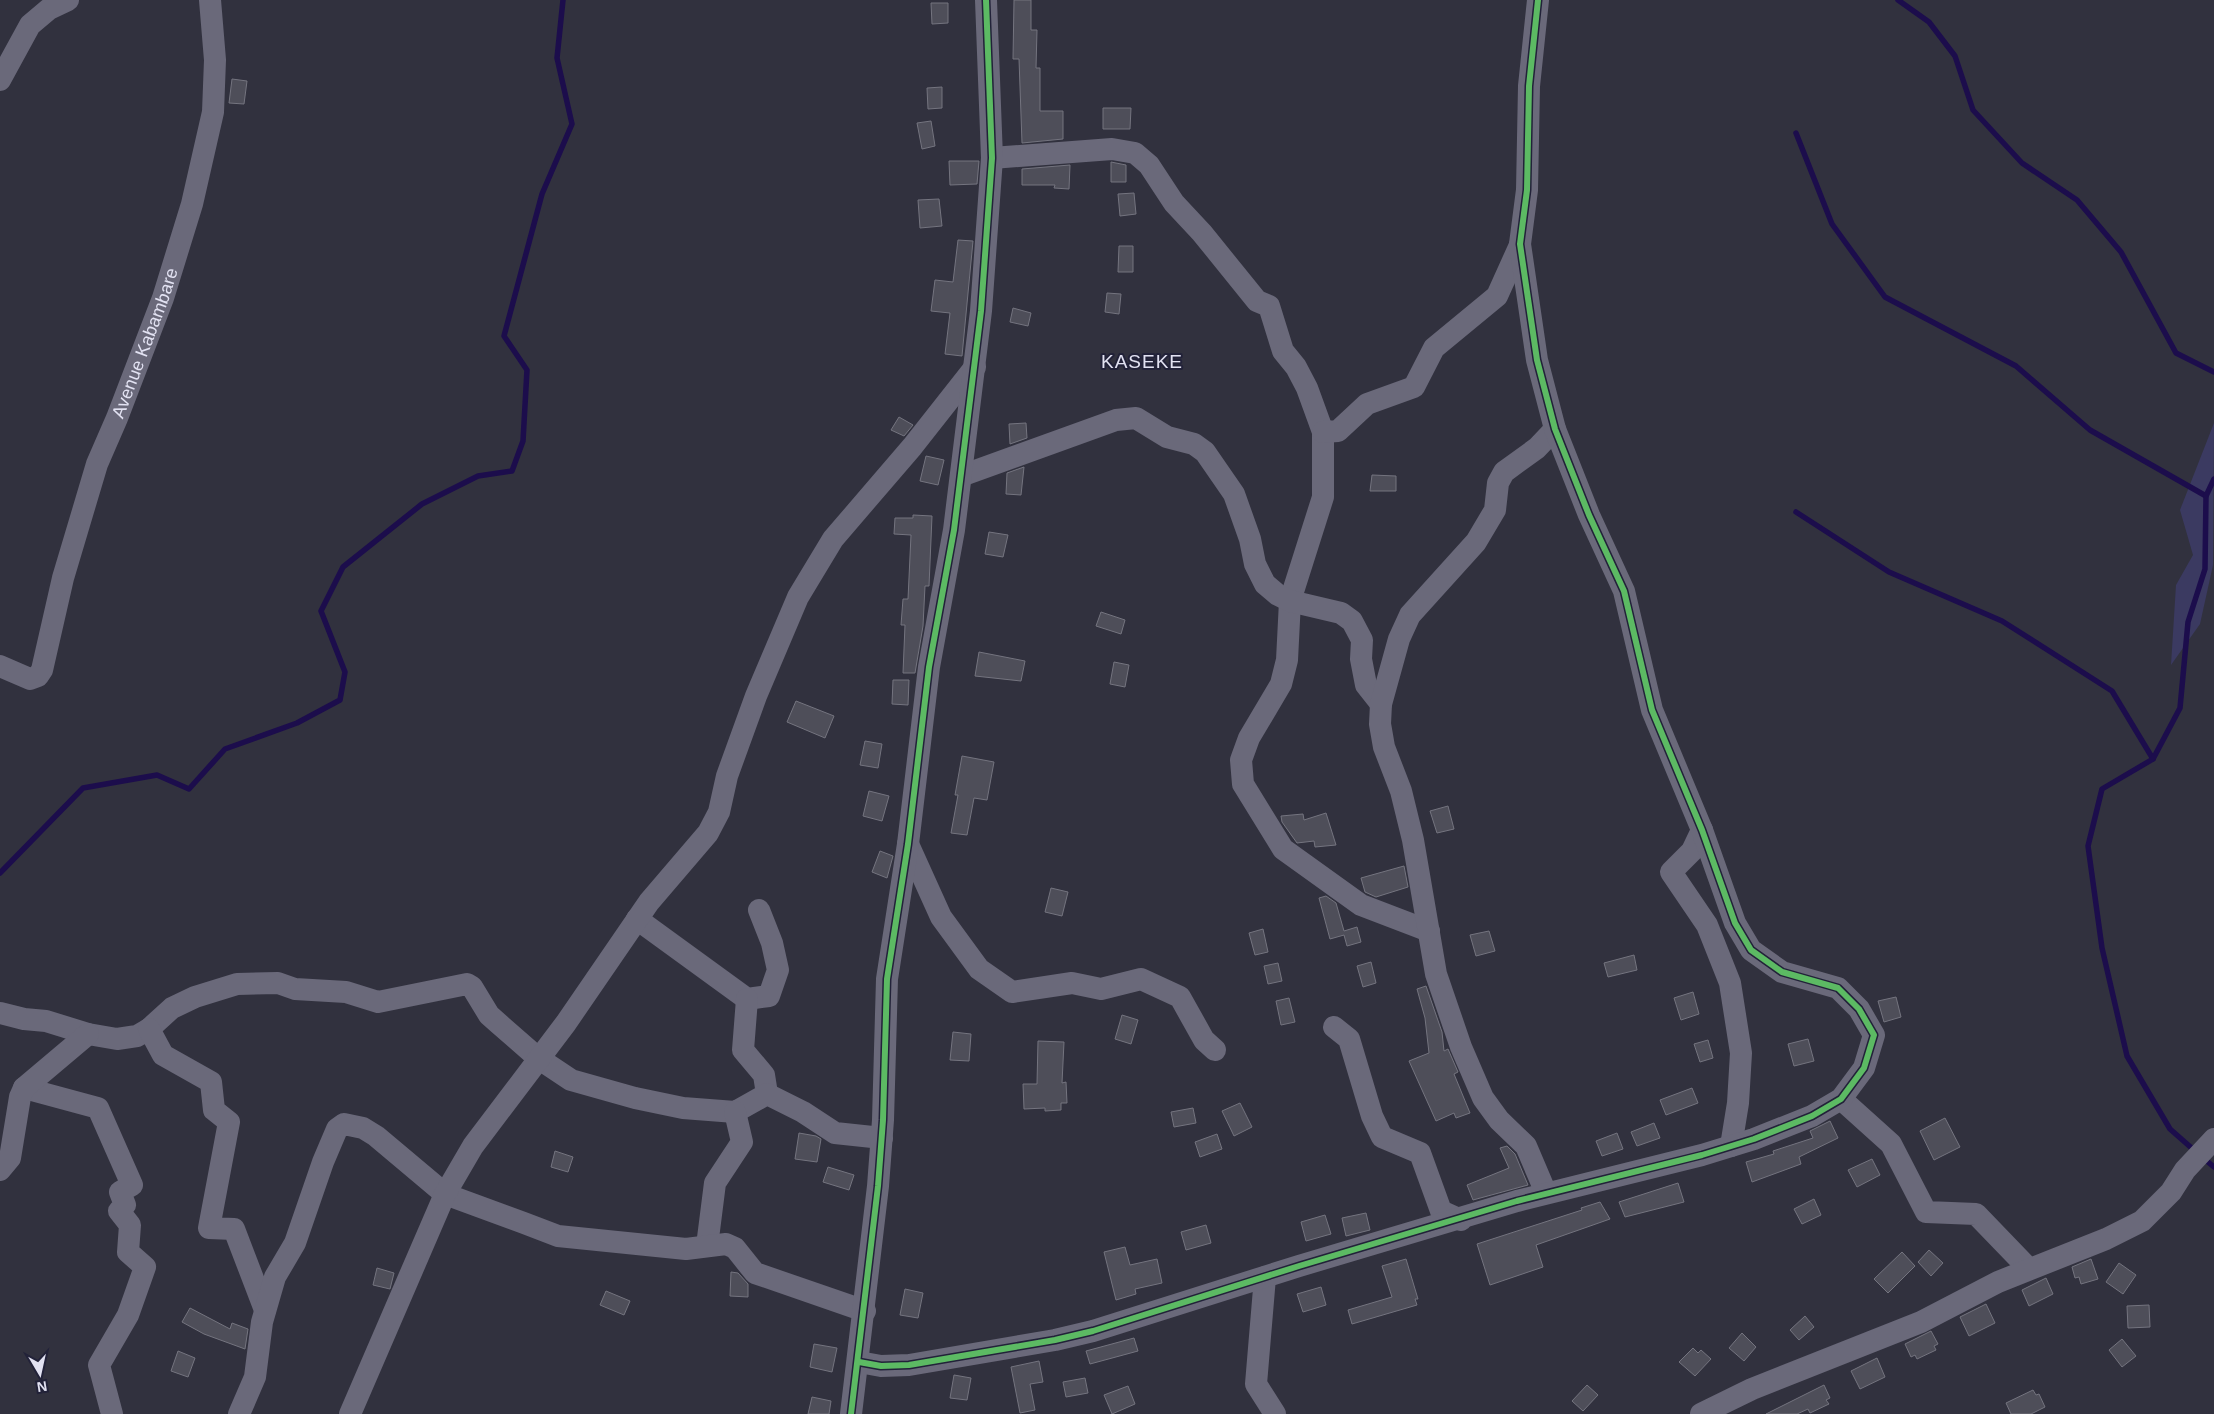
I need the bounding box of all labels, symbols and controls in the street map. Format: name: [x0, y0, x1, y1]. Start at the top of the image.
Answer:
street label: Avenue Kabambare: [108, 265, 182, 421]
district label: KASEKE: [1101, 351, 1183, 372]
north arrow: [15, 1349, 65, 1399]
text: N: [36, 1378, 48, 1396]

